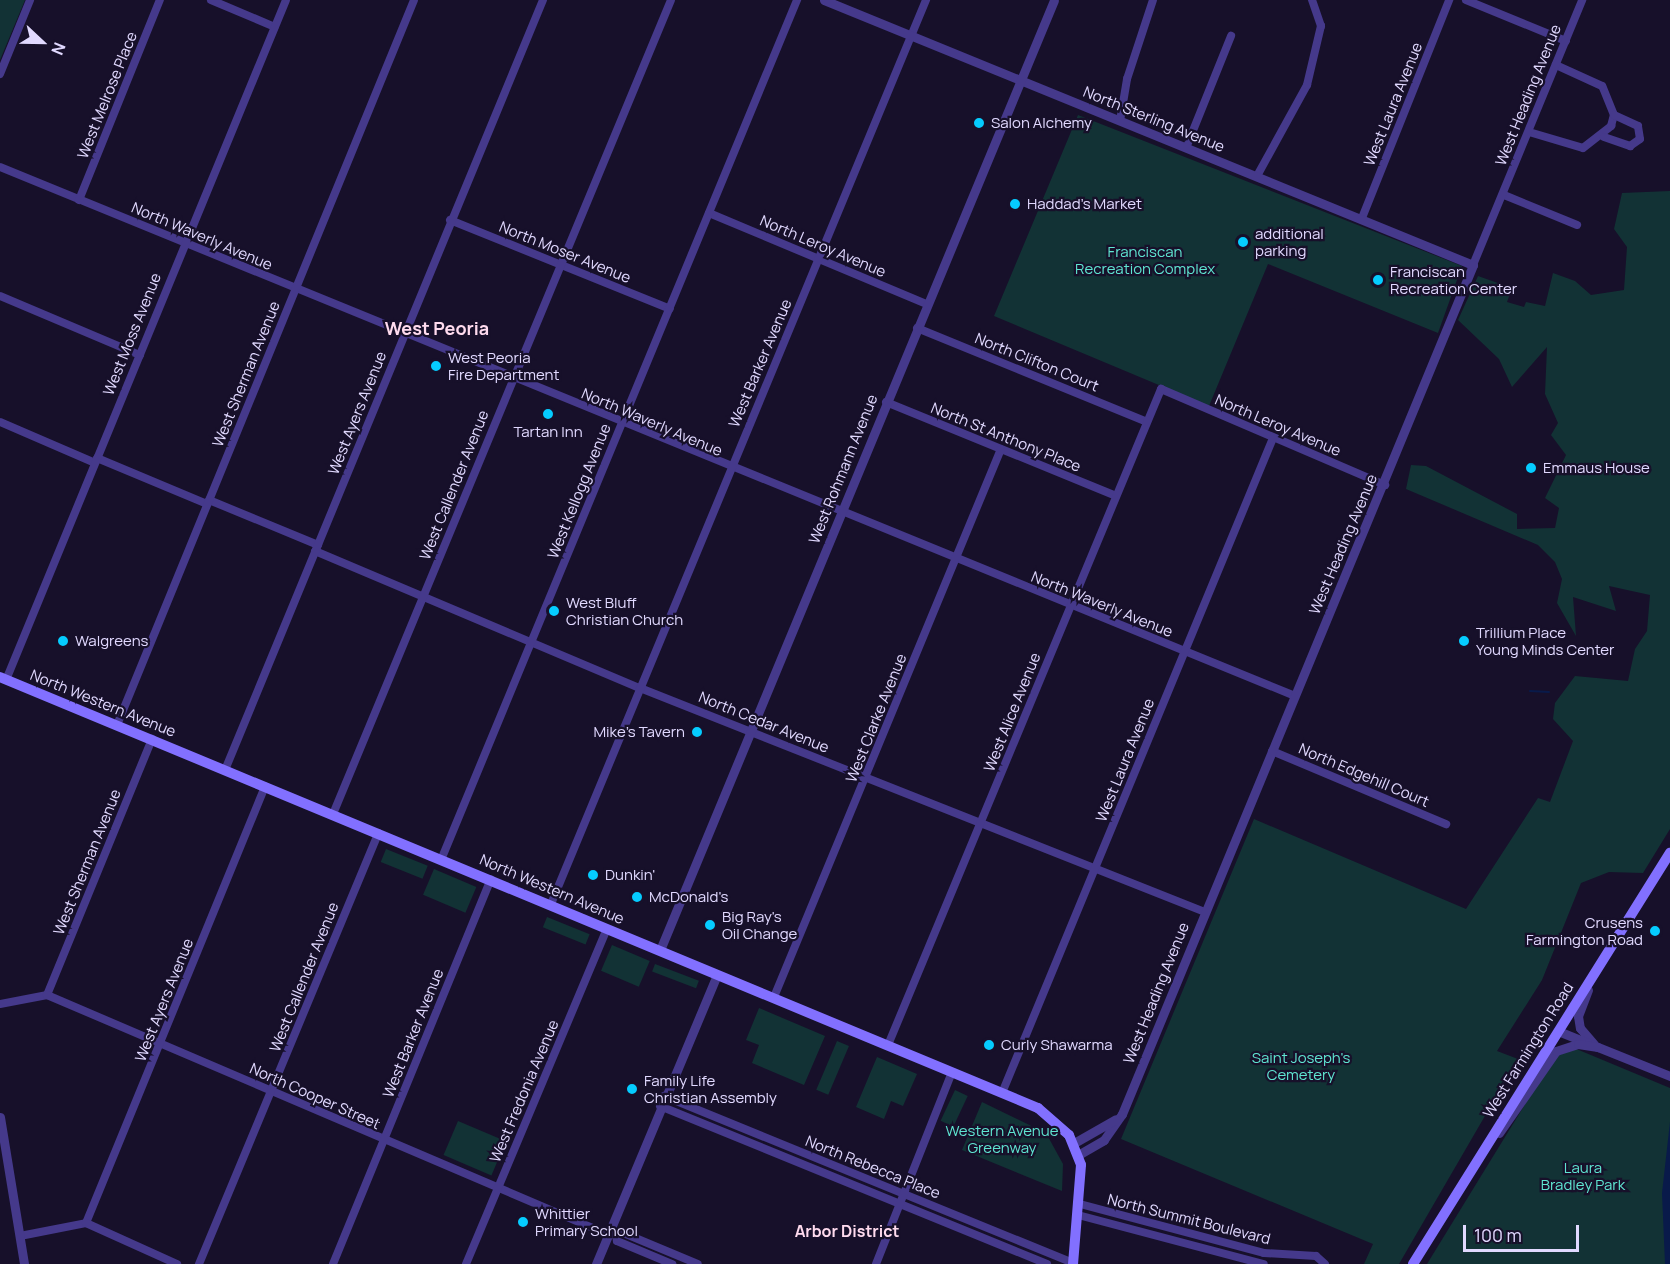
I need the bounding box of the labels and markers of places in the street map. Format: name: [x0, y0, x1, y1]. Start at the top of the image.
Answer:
place label: Salon Alchemy: [991, 114, 1092, 132]
marker: Salon Alchemy: [972, 116, 986, 130]
place label: Haddad's Market: [1027, 195, 1142, 213]
marker: Haddad's Market: [1008, 197, 1022, 211]
place label: additional parking: [1255, 224, 1324, 259]
marker: additional parking: [1236, 235, 1250, 249]
place label: Franciscan Recreation Center: [1390, 262, 1517, 297]
marker: Franciscan Recreation Center: [1371, 273, 1385, 287]
place label: West Peoria Fire Department: [448, 348, 559, 383]
marker: West Peoria Fire Department: [429, 359, 443, 373]
marker: Tartan Inn: [541, 407, 555, 421]
place label: Tartan Inn: [513, 423, 583, 441]
place label: Emmaus House: [1543, 459, 1650, 477]
marker: Emmaus House: [1524, 461, 1538, 475]
place label: West Bluff Christian Church: [566, 593, 683, 628]
marker: West Bluff Christian Church: [547, 604, 561, 618]
place label: Trillium Place Young Minds Center: [1476, 623, 1615, 658]
place label: Walgreens: [75, 632, 148, 650]
marker: Walgreens: [56, 634, 70, 648]
marker: Trillium Place Young Minds Center: [1457, 634, 1471, 648]
place label: Mike's Tavern: [594, 723, 685, 741]
marker: Mike's Tavern: [690, 725, 704, 739]
place label: Dunkin': [605, 866, 655, 884]
marker: Dunkin': [586, 868, 600, 882]
place label: McDonald's: [649, 888, 728, 906]
marker: McDonald's: [630, 890, 644, 904]
place label: Big Ray's Oil Change: [722, 907, 797, 942]
place label: Crusens Farmington Road: [1526, 913, 1643, 948]
marker: Big Ray's Oil Change: [703, 918, 717, 932]
marker: Crusens Farmington Road: [1648, 924, 1662, 938]
place label: Curly Shawarma: [1001, 1036, 1113, 1054]
marker: Curly Shawarma: [982, 1038, 996, 1052]
place label: Family Life Christian Assembly: [644, 1071, 777, 1106]
marker: Family Life Christian Assembly: [625, 1082, 639, 1096]
place label: Whittier Primary School: [535, 1204, 638, 1239]
marker: Whittier Primary School: [516, 1215, 530, 1229]

